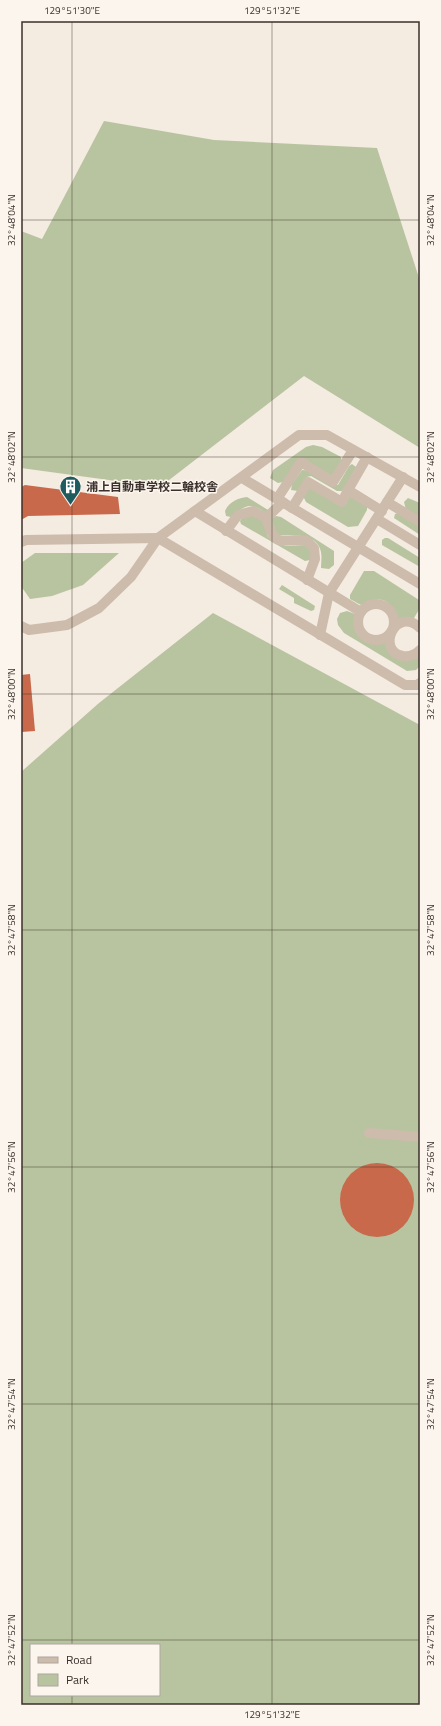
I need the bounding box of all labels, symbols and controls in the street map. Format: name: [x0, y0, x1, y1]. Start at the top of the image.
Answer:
text: 129°51'30"E: [44, 3, 101, 18]
text: 129°51'32"E: [244, 3, 301, 18]
text: 32°48'04"N: [4, 194, 19, 246]
text: 32°48'04"N: [423, 194, 438, 246]
text: 32°48'02"N: [4, 431, 19, 483]
text: 32°48'02"N: [423, 431, 438, 483]
building icon: 浦上自動車学校二輪校舎: [57, 473, 83, 506]
place label: 浦上自動車学校二輪校舎: [86, 477, 218, 496]
text: 32°48'00"N: [4, 668, 19, 720]
text: 32°48'00"N: [423, 668, 438, 720]
text: 32°47'58"N: [4, 904, 19, 956]
text: 32°47'58"N: [423, 904, 438, 956]
text: 32°47'56"N: [4, 1141, 19, 1193]
text: 32°47'56"N: [423, 1141, 438, 1193]
text: 32°47'54"N: [4, 1378, 19, 1430]
text: 32°47'54"N: [423, 1378, 438, 1430]
text: 32°47'52"N: [4, 1614, 19, 1666]
text: 32°47'52"N: [423, 1614, 438, 1666]
legend: [30, 1644, 160, 1696]
text: Road: [66, 1650, 92, 1669]
text: Park: [66, 1670, 89, 1689]
text: 129°51'32"E: [244, 1707, 301, 1722]

